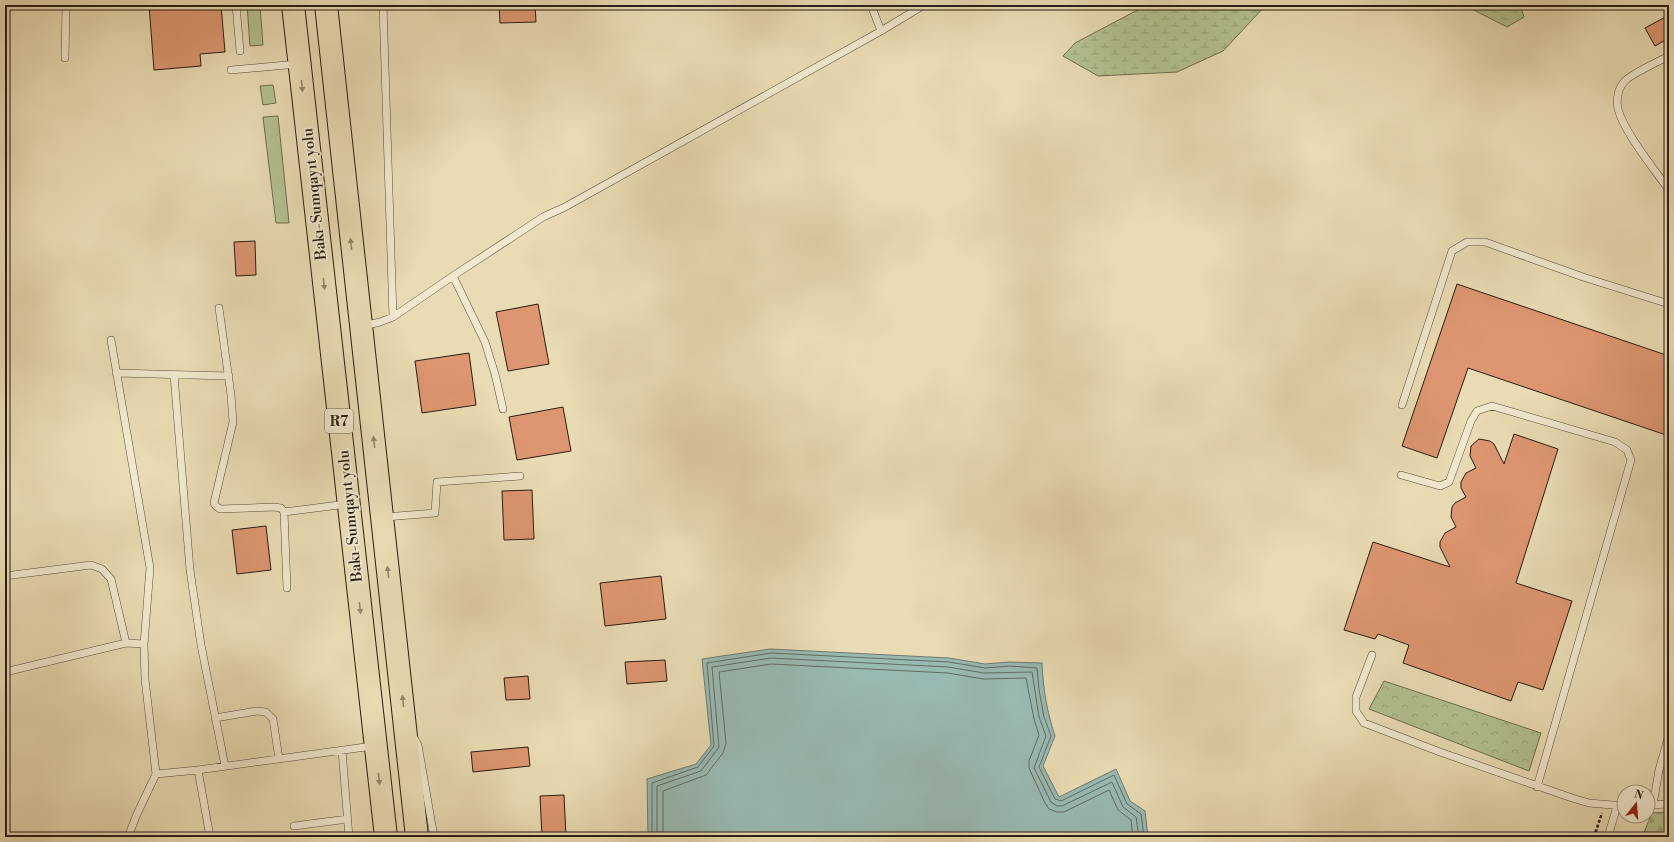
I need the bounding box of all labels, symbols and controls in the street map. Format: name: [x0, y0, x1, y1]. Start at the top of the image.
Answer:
one-way arrow: [299, 79, 305, 92]
street label: Bakı-Sumqayıt yolu: [298, 127, 331, 262]
one-way arrow: [348, 238, 355, 250]
one-way arrow: [321, 278, 327, 290]
road number: R7: [325, 409, 353, 433]
one-way arrow: [371, 436, 377, 448]
street label: Bakı-Sumqayıt yolu: [334, 449, 367, 584]
one-way arrow: [385, 566, 392, 578]
one-way arrow: [357, 602, 364, 614]
one-way arrow: [399, 695, 406, 707]
one-way arrow: [376, 773, 382, 785]
north arrow: [1616, 784, 1656, 824]
text: N: [1632, 787, 1645, 803]

